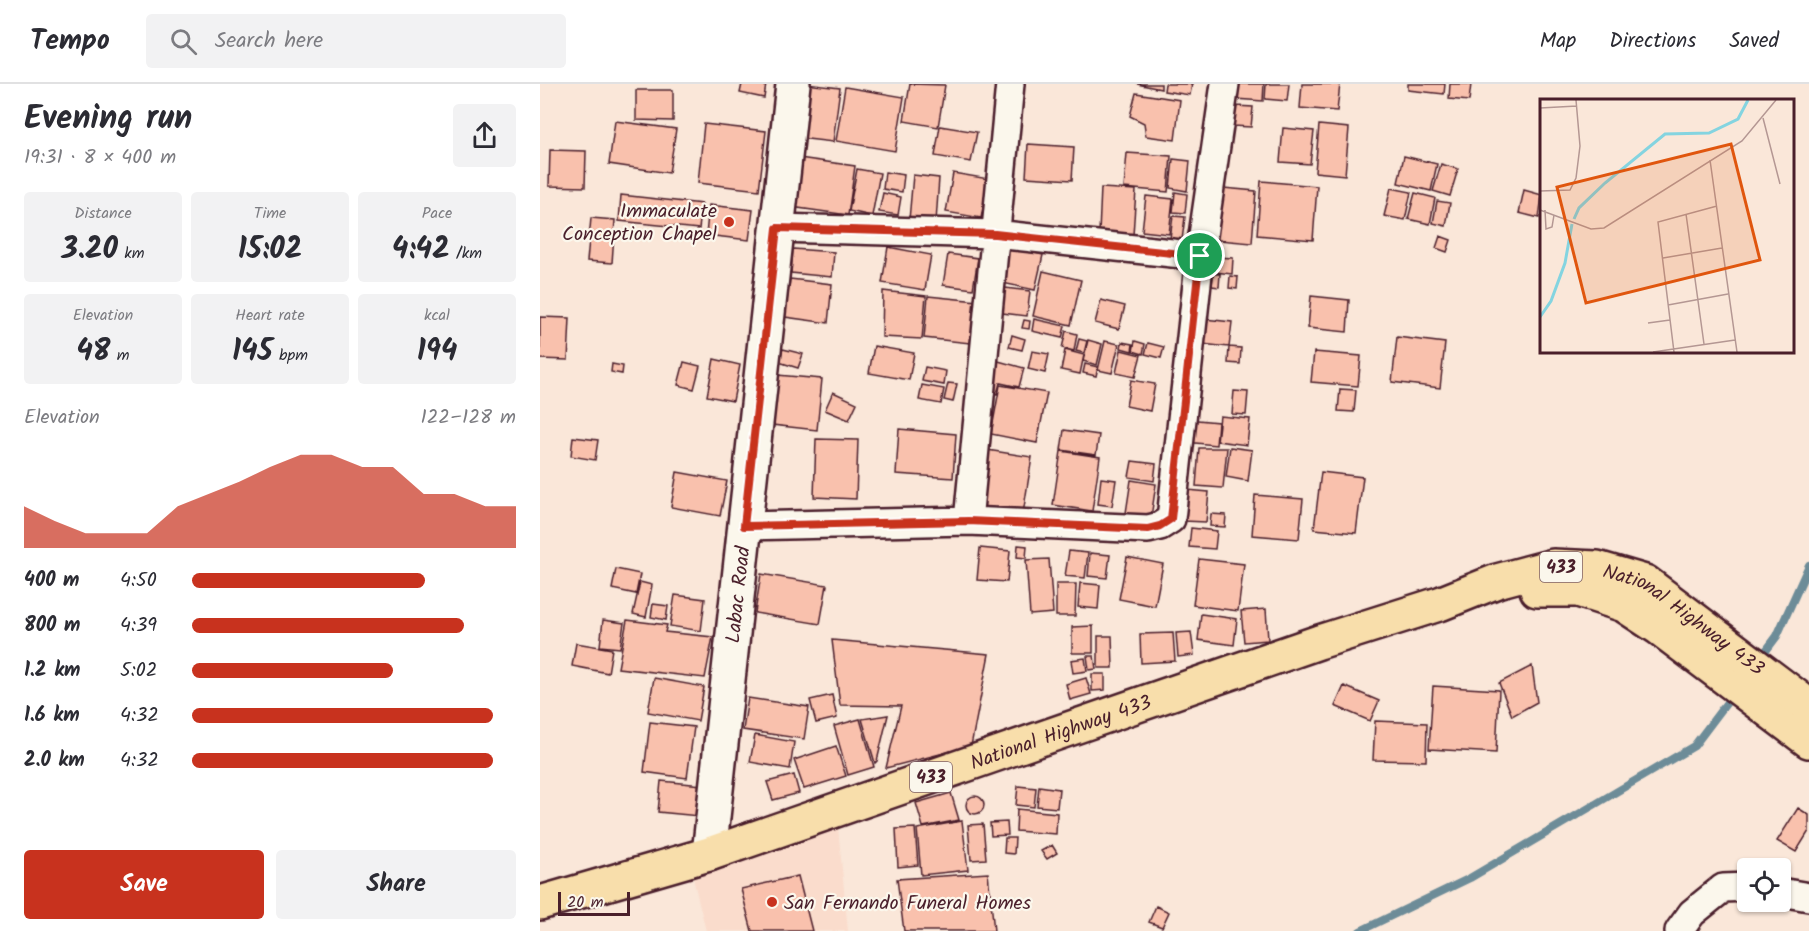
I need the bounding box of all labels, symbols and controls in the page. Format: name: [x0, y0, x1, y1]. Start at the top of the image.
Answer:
search box: [146, 14, 566, 68]
text: Tempo: [30, 19, 110, 64]
text: Search here: [215, 24, 323, 59]
icon: search: [167, 25, 200, 58]
text: Map: [1540, 25, 1576, 58]
text: Directions: [1609, 25, 1696, 58]
text: Saved: [1729, 25, 1779, 58]
text: Evening run: [24, 93, 192, 146]
inset map: [1540, 99, 1794, 352]
button: share: [453, 104, 516, 167]
text: 19:31 · 8 × 400 m: [24, 142, 176, 174]
place label: Immaculate Conception Chapel: [562, 196, 717, 251]
text: Distance: [74, 201, 132, 226]
text: Time: [254, 201, 286, 226]
text: Pace: [422, 201, 452, 226]
marker: Immaculate Conception Chapel: [722, 215, 736, 229]
text: 3.20: [61, 226, 118, 274]
text: 15:02: [238, 226, 302, 274]
text: 4:42: [392, 226, 450, 274]
pin: [1174, 230, 1225, 281]
icon: arrive: [1183, 239, 1216, 272]
text: km: [118, 241, 145, 266]
text: /km: [450, 241, 482, 266]
text: Elevation: [73, 303, 133, 328]
text: Heart rate: [235, 303, 305, 328]
text: kcal: [424, 303, 450, 328]
text: 48: [76, 328, 110, 376]
text: 145: [232, 328, 273, 376]
text: 194: [417, 328, 457, 376]
text: m: [110, 343, 130, 368]
text: bpm: [273, 343, 308, 368]
text: Elevation: [24, 402, 100, 434]
text: 122–128 m: [420, 402, 516, 434]
street label: Labac Road: [718, 544, 761, 645]
road number: 433: [1540, 552, 1582, 582]
street label: National Highway 433: [1599, 556, 1771, 685]
text: 400 m: [24, 565, 80, 597]
text: 4:50: [120, 565, 157, 597]
text: 800 m: [24, 610, 80, 642]
text: 4:39: [120, 610, 157, 642]
text: 1.2 km: [24, 655, 80, 687]
text: 5:02: [120, 655, 157, 687]
street label: National Highway 433: [966, 687, 1156, 780]
text: 1.6 km: [24, 700, 80, 732]
text: 4:32: [120, 700, 159, 732]
text: 2.0 km: [24, 745, 85, 777]
text: 4:32: [120, 745, 159, 777]
road number: 433: [910, 762, 952, 792]
button: Save: [24, 850, 264, 919]
button: Share: [276, 850, 516, 919]
map controls: [1737, 858, 1791, 912]
button: locate: [1737, 858, 1791, 912]
place label: San Fernando Funeral Homes: [784, 888, 1032, 920]
scale bar: [558, 889, 630, 916]
text: 20 m: [567, 890, 603, 915]
marker: San Fernando Funeral Homes: [765, 895, 779, 909]

